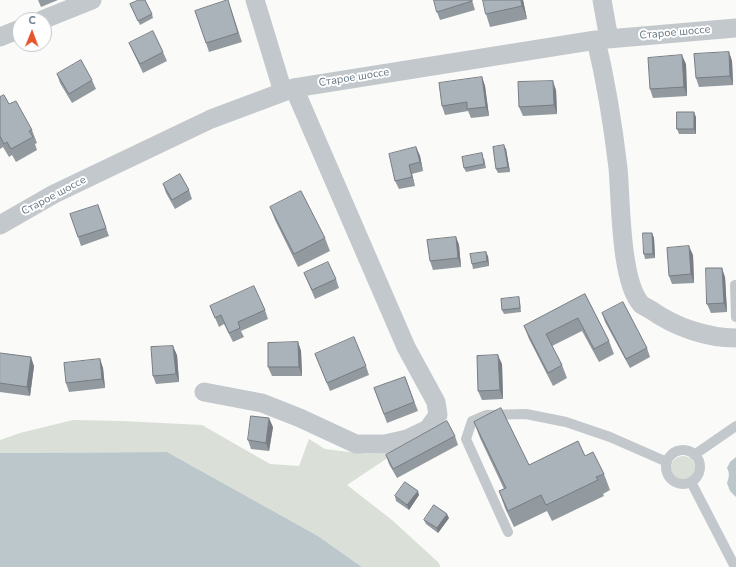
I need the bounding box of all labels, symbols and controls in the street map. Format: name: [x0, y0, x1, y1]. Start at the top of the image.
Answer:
north arrow: [12, 12, 52, 52]
text: С: [28, 13, 36, 28]
street label: Старое шоссе: [639, 23, 711, 43]
street label: Старое шоссе: [318, 66, 390, 90]
street label: Старое шоссе: [19, 173, 89, 219]

